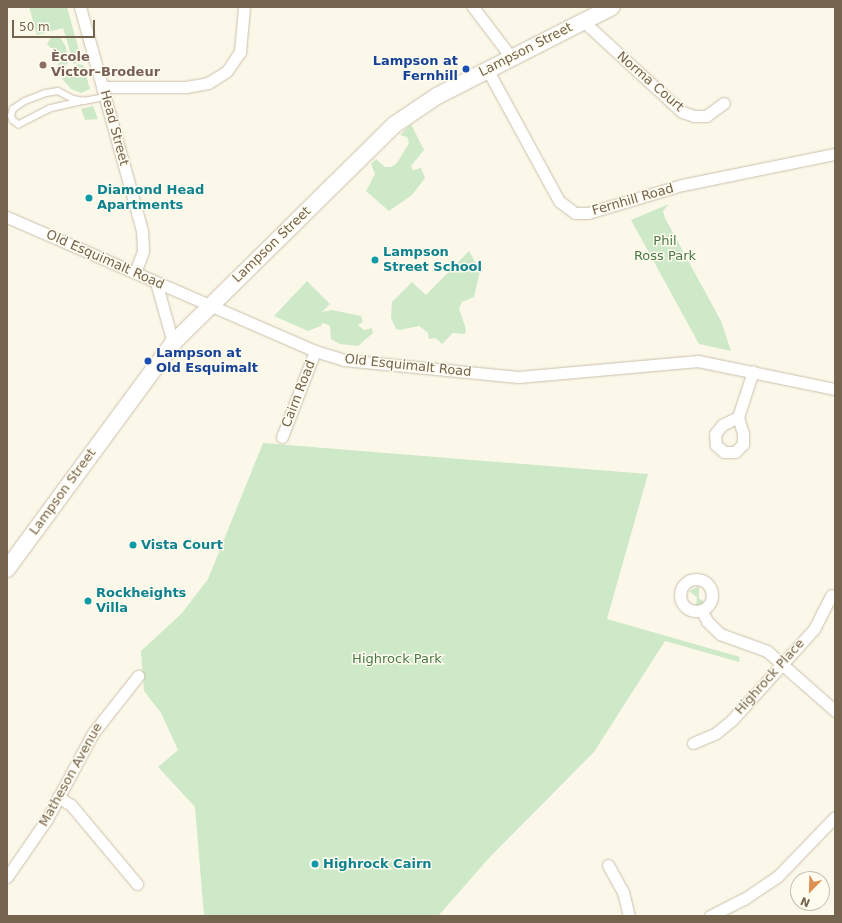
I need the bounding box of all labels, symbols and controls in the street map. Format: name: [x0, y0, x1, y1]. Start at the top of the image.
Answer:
scale bar: [14, 12, 97, 38]
text: 50 m: [19, 20, 50, 34]
street label: Lampson Street: [477, 20, 575, 80]
street label: Norma Court: [613, 49, 687, 115]
place label: Ècole Victor–Brodeur: [51, 50, 160, 81]
place label: Lampson at Fernhill: [373, 54, 458, 85]
marker: Ècole Victor–Brodeur: [38, 60, 48, 70]
marker: Lampson at Fernhill: [461, 64, 471, 74]
street label: Head Street: [96, 88, 132, 168]
street label: Fernhill Road: [591, 181, 675, 219]
place label: Diamond Head Apartments: [97, 183, 204, 214]
marker: Diamond Head Apartments: [84, 193, 94, 203]
street label: Lampson Street: [230, 204, 314, 286]
street label: Old Esquimalt Road: [44, 227, 166, 293]
park label: Phil Ross Park: [634, 234, 696, 265]
place label: Lampson Street School: [383, 245, 482, 276]
marker: Lampson Street School: [370, 255, 380, 265]
place label: Lampson at Old Esquimalt: [156, 346, 258, 377]
street label: Old Esquimalt Road: [344, 352, 472, 380]
marker: Lampson at Old Esquimalt: [143, 356, 153, 366]
street label: Cairn Road: [279, 358, 319, 430]
street label: Lampson Street: [26, 446, 100, 538]
place label: Vista Court: [141, 537, 223, 553]
marker: Vista Court: [128, 540, 138, 550]
place label: Rockheights Villa: [96, 586, 186, 617]
marker: Rockheights Villa: [83, 596, 93, 606]
street label: Highrock Place: [732, 636, 808, 718]
park label: Highrock Park: [352, 651, 442, 667]
street label: Matheson Avenue: [36, 721, 106, 829]
place label: Highrock Cairn: [323, 856, 432, 872]
marker: Highrock Cairn: [310, 859, 320, 869]
north arrow: [790, 871, 830, 911]
text: N: [799, 894, 812, 909]

